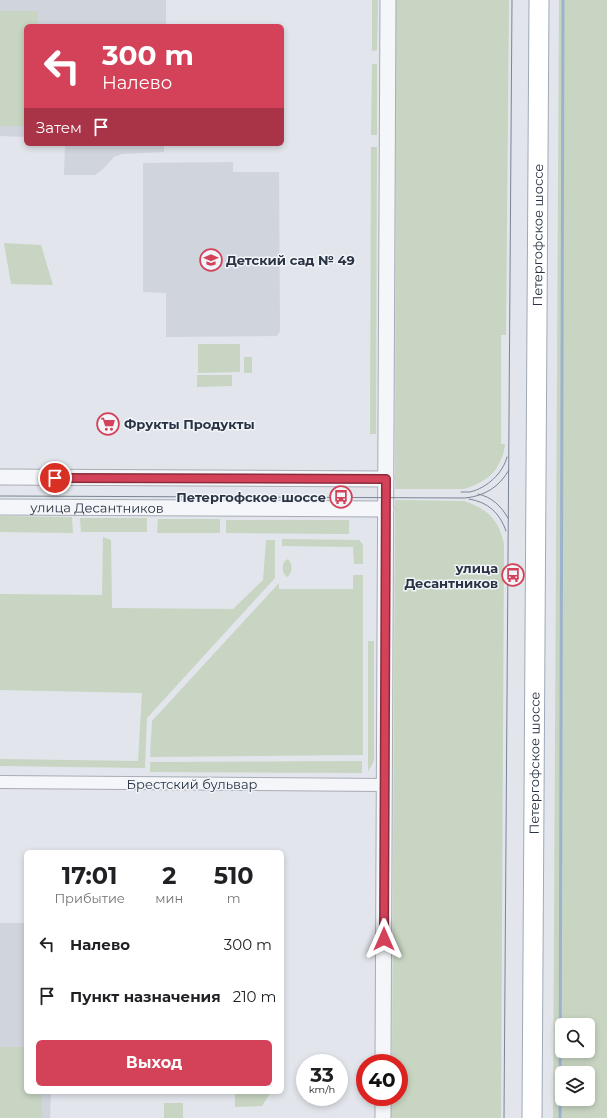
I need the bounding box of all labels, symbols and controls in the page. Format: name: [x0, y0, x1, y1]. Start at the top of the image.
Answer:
text: 300 m: [102, 38, 194, 72]
icon: left: [36, 40, 88, 92]
text: Налево: [102, 72, 172, 94]
icon: arrive: [90, 116, 112, 138]
text: Затем: [36, 118, 82, 137]
street label: Петергофское шоссе: [529, 164, 546, 307]
school or university icon: Детский сад № 49: [198, 247, 224, 273]
place label: Детский сад № 49: [226, 252, 355, 268]
supermarket icon: Фрукты Продукты: [95, 411, 121, 437]
place label: Фрукты Продукты: [124, 416, 255, 432]
pin: [38, 461, 72, 495]
icon: arrive: [44, 467, 66, 489]
bus stop icon: Петергофское шоссе: [328, 484, 354, 510]
place label: Петергофское шоссе: [176, 489, 326, 505]
street label: улица Десантников: [29, 499, 164, 516]
place label: улица Десантников: [404, 560, 498, 591]
bus stop icon: улица Десантников: [500, 562, 526, 588]
street label: Петергофское шоссе: [526, 691, 543, 835]
street label: Брестский бульвар: [127, 776, 257, 792]
text: 17:01: [62, 861, 117, 890]
text: 2: [162, 861, 176, 890]
text: 510: [214, 861, 254, 890]
text: Прибытие: [54, 890, 125, 906]
text: мин: [155, 890, 183, 906]
text: m: [227, 890, 241, 906]
position arrow: [363, 918, 405, 960]
icon: left: [36, 933, 58, 955]
text: Налево: [70, 935, 130, 954]
text: 300 m: [224, 935, 272, 954]
icon: arrive: [36, 985, 58, 1007]
text: Пункт назначения: [70, 987, 221, 1006]
text: 210 m: [233, 987, 276, 1006]
map controls: [555, 1018, 595, 1106]
button: search: [555, 1018, 595, 1058]
button: Выход: [36, 1040, 272, 1086]
speed limit sign: 40: [356, 1054, 408, 1106]
text: 33: [310, 1063, 334, 1087]
button: layers: [555, 1066, 595, 1106]
text: km/h: [309, 1083, 335, 1096]

